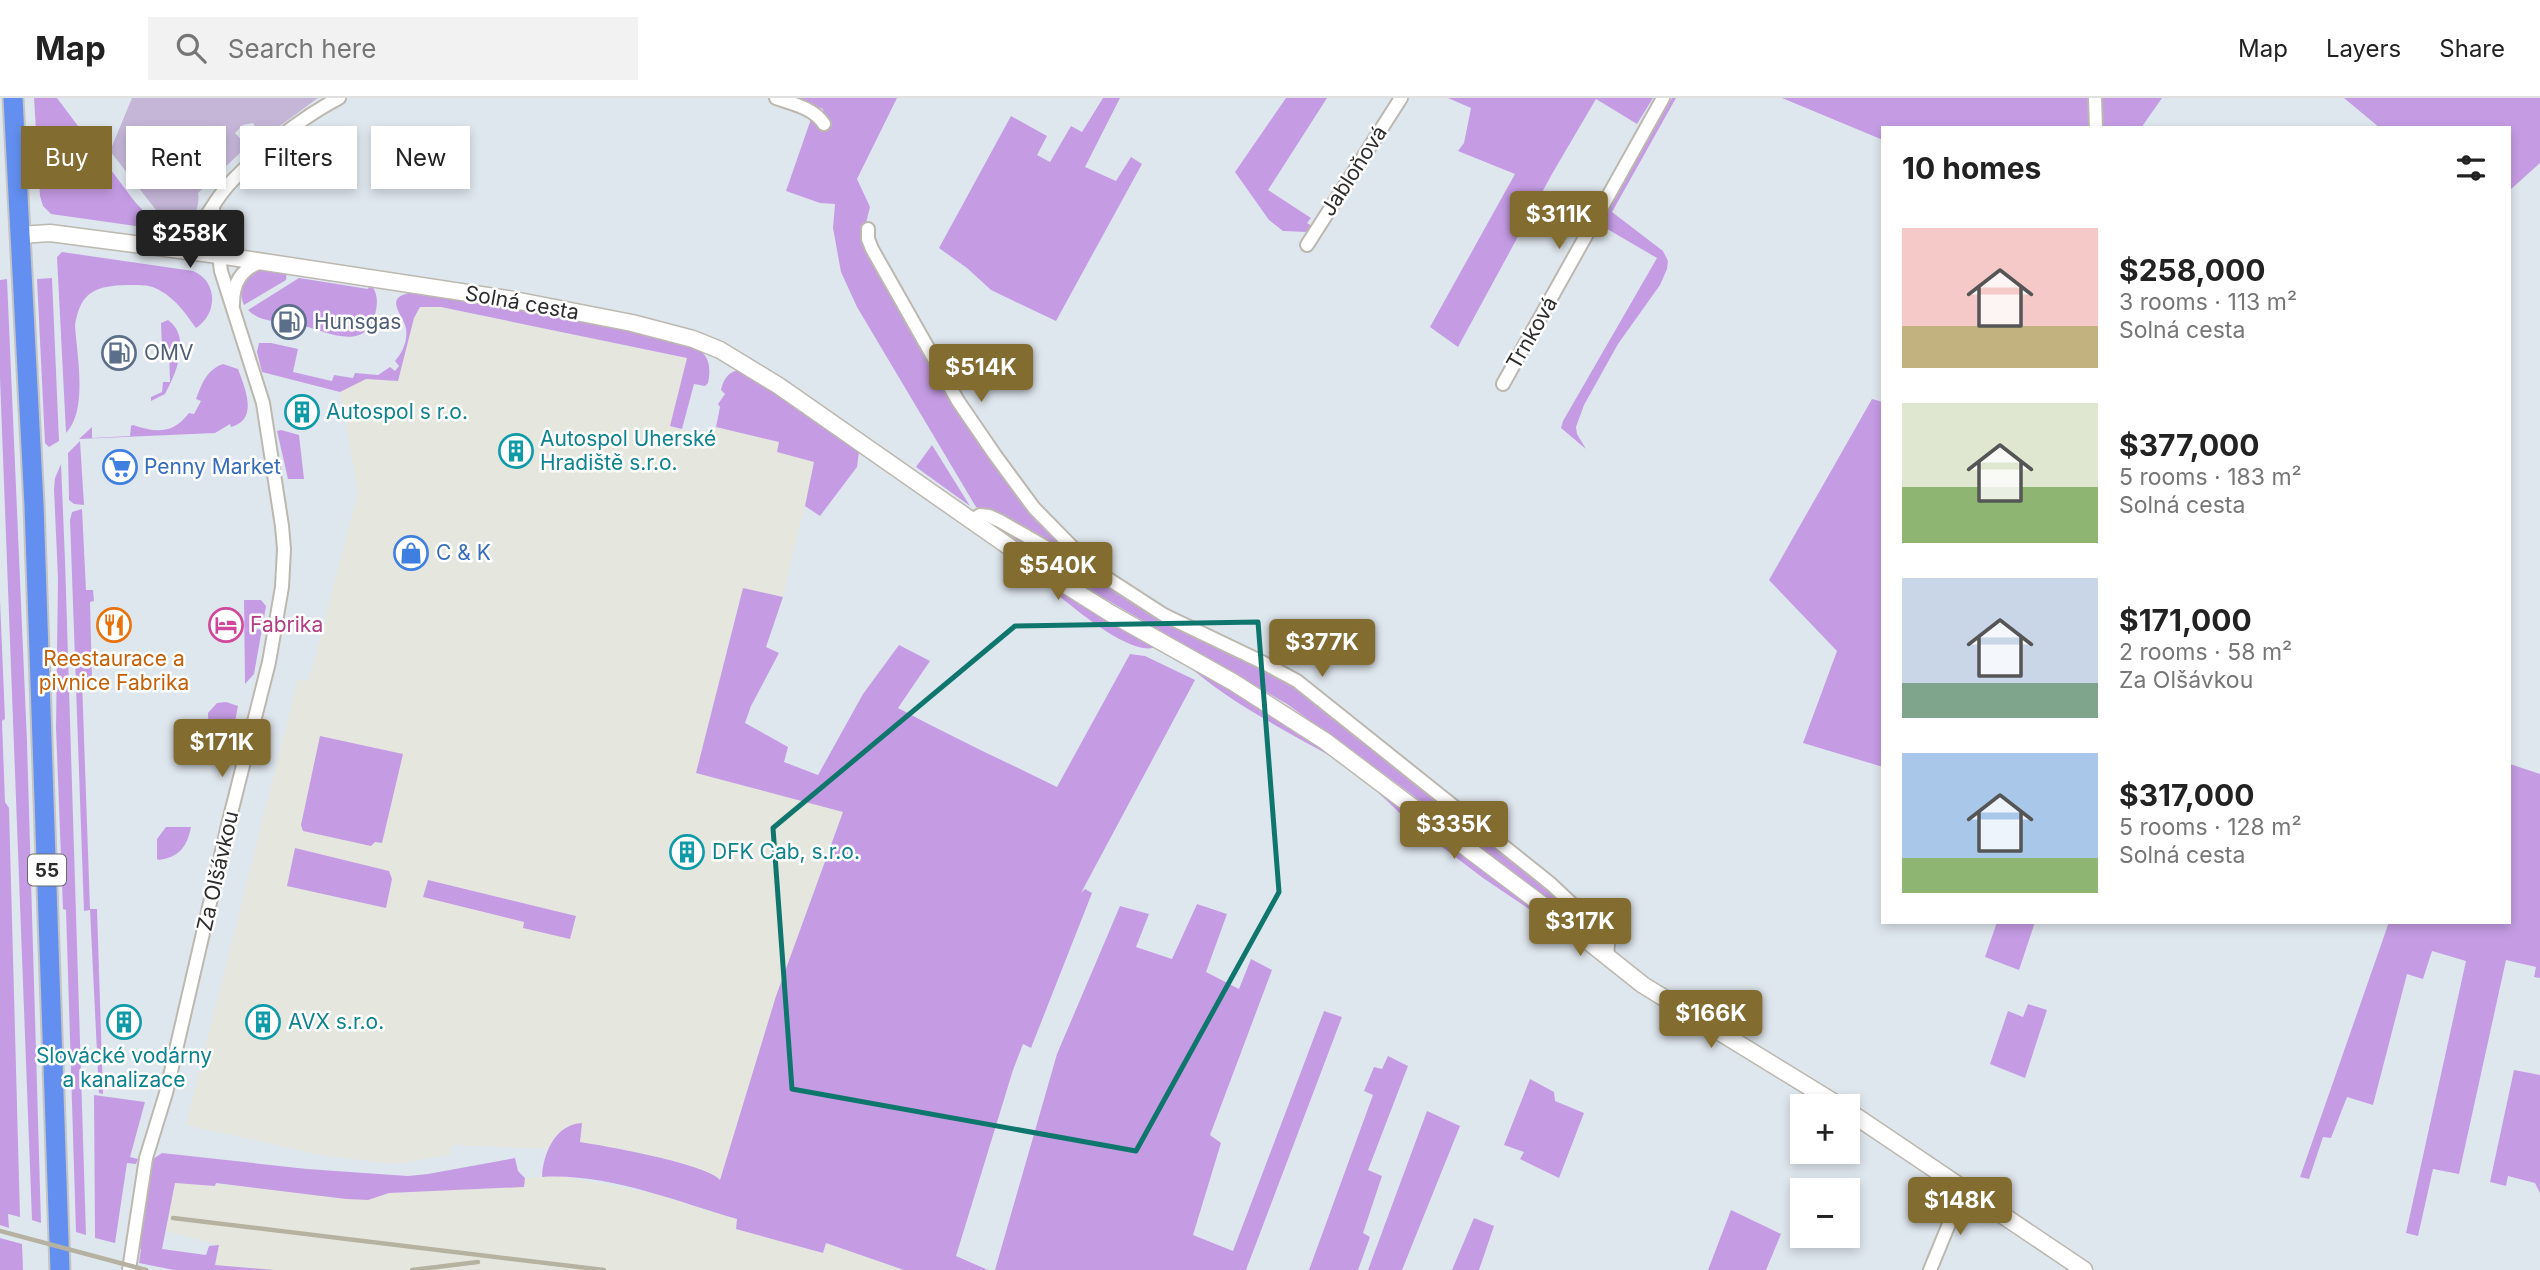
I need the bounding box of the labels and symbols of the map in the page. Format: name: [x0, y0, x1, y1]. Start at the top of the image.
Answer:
street label: Jabloňová: [1315, 121, 1392, 220]
pin: $311K: [1510, 192, 1608, 251]
pin: $258K: [141, 211, 239, 270]
street label: Solná cesta: [463, 280, 581, 325]
street label: Trnková: [1501, 292, 1562, 374]
fuel station icon: Hunsgas: [270, 303, 308, 341]
place label: Hunsgas: [314, 309, 401, 334]
fuel station icon: OMV: [100, 334, 138, 372]
place label: OMV: [144, 340, 194, 365]
pin: $514K: [932, 344, 1030, 404]
building icon: Autospol s r.o.: [283, 393, 321, 431]
place label: Autospol s r.o.: [326, 399, 468, 424]
place label: Autospol Uherské Hradiště s.r.o.: [540, 426, 716, 475]
building icon: Autospol Uherské Hradiště s.r.o.: [497, 432, 535, 470]
supermarket icon: Penny Market: [101, 448, 139, 486]
place label: Penny Market: [144, 454, 281, 479]
shop icon: C & K: [392, 534, 430, 572]
place label: C & K: [436, 540, 491, 565]
pin: $540K: [1009, 542, 1107, 602]
restaurant icon: Reestaurace a pivnice Fabrika: [95, 606, 133, 644]
hotel icon: Fabrika: [207, 606, 245, 644]
place label: Fabrika: [250, 612, 323, 637]
pin: $377K: [1273, 620, 1371, 679]
place label: Reestaurace a pivnice Fabrika: [39, 646, 189, 695]
pin: $171K: [173, 720, 271, 779]
pin: $335K: [1405, 802, 1503, 861]
street label: Za Olšávkou: [192, 808, 243, 933]
building icon: DFK Cab, s.r.o.: [668, 833, 706, 871]
place label: DFK Cab, s.r.o.: [712, 839, 860, 864]
road number: 55: [28, 855, 66, 886]
pin: $317K: [1531, 898, 1629, 958]
pin: $166K: [1662, 990, 1760, 1050]
building icon: Slovácké vodárny a kanalizace: [105, 1003, 143, 1041]
building icon: AVX s.r.o.: [244, 1003, 282, 1041]
place label: AVX s.r.o.: [288, 1009, 384, 1034]
place label: Slovácké vodárny a kanalizace: [36, 1043, 212, 1092]
pin: $148K: [1911, 1178, 2009, 1237]

